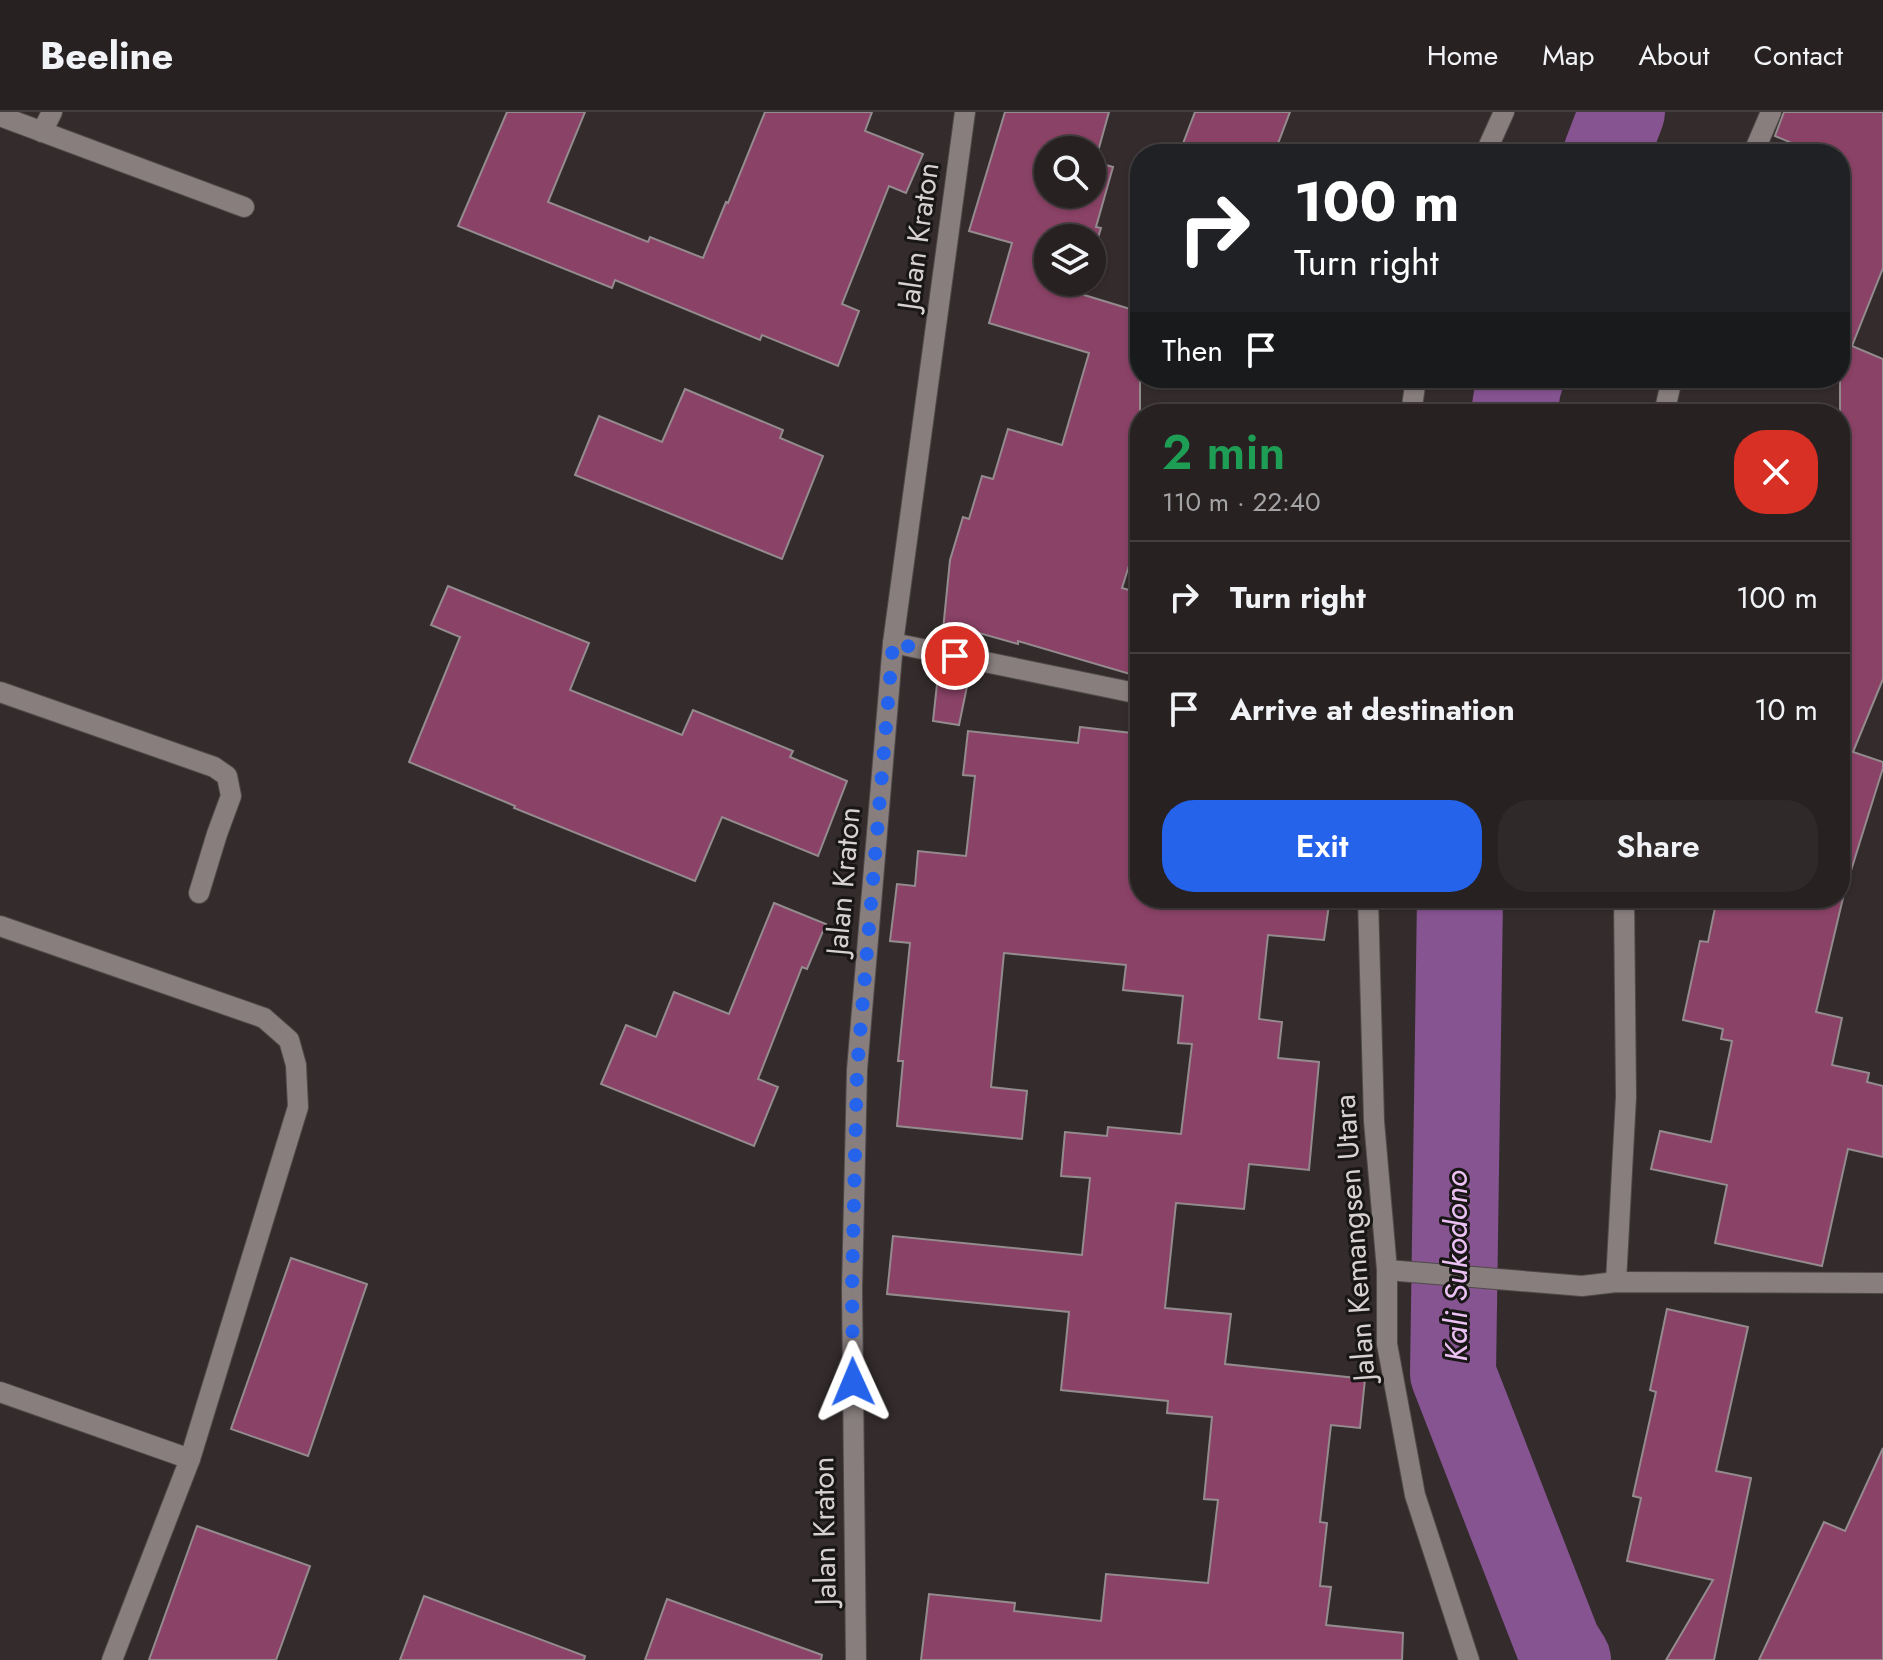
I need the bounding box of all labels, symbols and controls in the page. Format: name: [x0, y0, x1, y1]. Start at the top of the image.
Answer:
text: Beeline: [40, 28, 173, 83]
text: Home: [1427, 35, 1498, 76]
text: Map: [1542, 35, 1594, 76]
text: About: [1638, 35, 1710, 76]
text: Contact: [1754, 35, 1843, 76]
map controls: [1034, 136, 1106, 296]
button: search: [1034, 136, 1106, 208]
street label: Jalan Kraton: [886, 159, 950, 317]
text: 100 m: [1294, 161, 1459, 242]
icon: right: [1162, 176, 1266, 280]
button: layers: [1034, 224, 1106, 296]
text: Turn right: [1294, 236, 1439, 288]
icon: arrive: [1239, 328, 1283, 372]
text: Then: [1162, 329, 1223, 372]
text: 2 min: [1162, 418, 1285, 487]
button: close: [1734, 430, 1818, 514]
text: 110 m · 22:40: [1162, 483, 1321, 521]
icon: right: [1162, 575, 1206, 619]
text: Turn right: [1230, 576, 1366, 619]
text: 100 m: [1736, 576, 1818, 619]
pin: [921, 622, 989, 690]
icon: arrive: [933, 634, 977, 678]
icon: arrive: [1162, 687, 1206, 731]
text: Arrive at destination: [1230, 688, 1515, 731]
text: 10 m: [1754, 688, 1818, 731]
button: Exit: [1162, 800, 1482, 892]
button: Share: [1498, 800, 1818, 892]
street label: Jalan Kraton: [815, 805, 871, 961]
street label: Jalan Kemangsen Utara: [1323, 1093, 1386, 1387]
water label: Kali Sukodono: [1433, 1170, 1479, 1362]
position arrow: [811, 1340, 895, 1424]
street label: Jalan Kraton: [801, 1456, 847, 1610]

